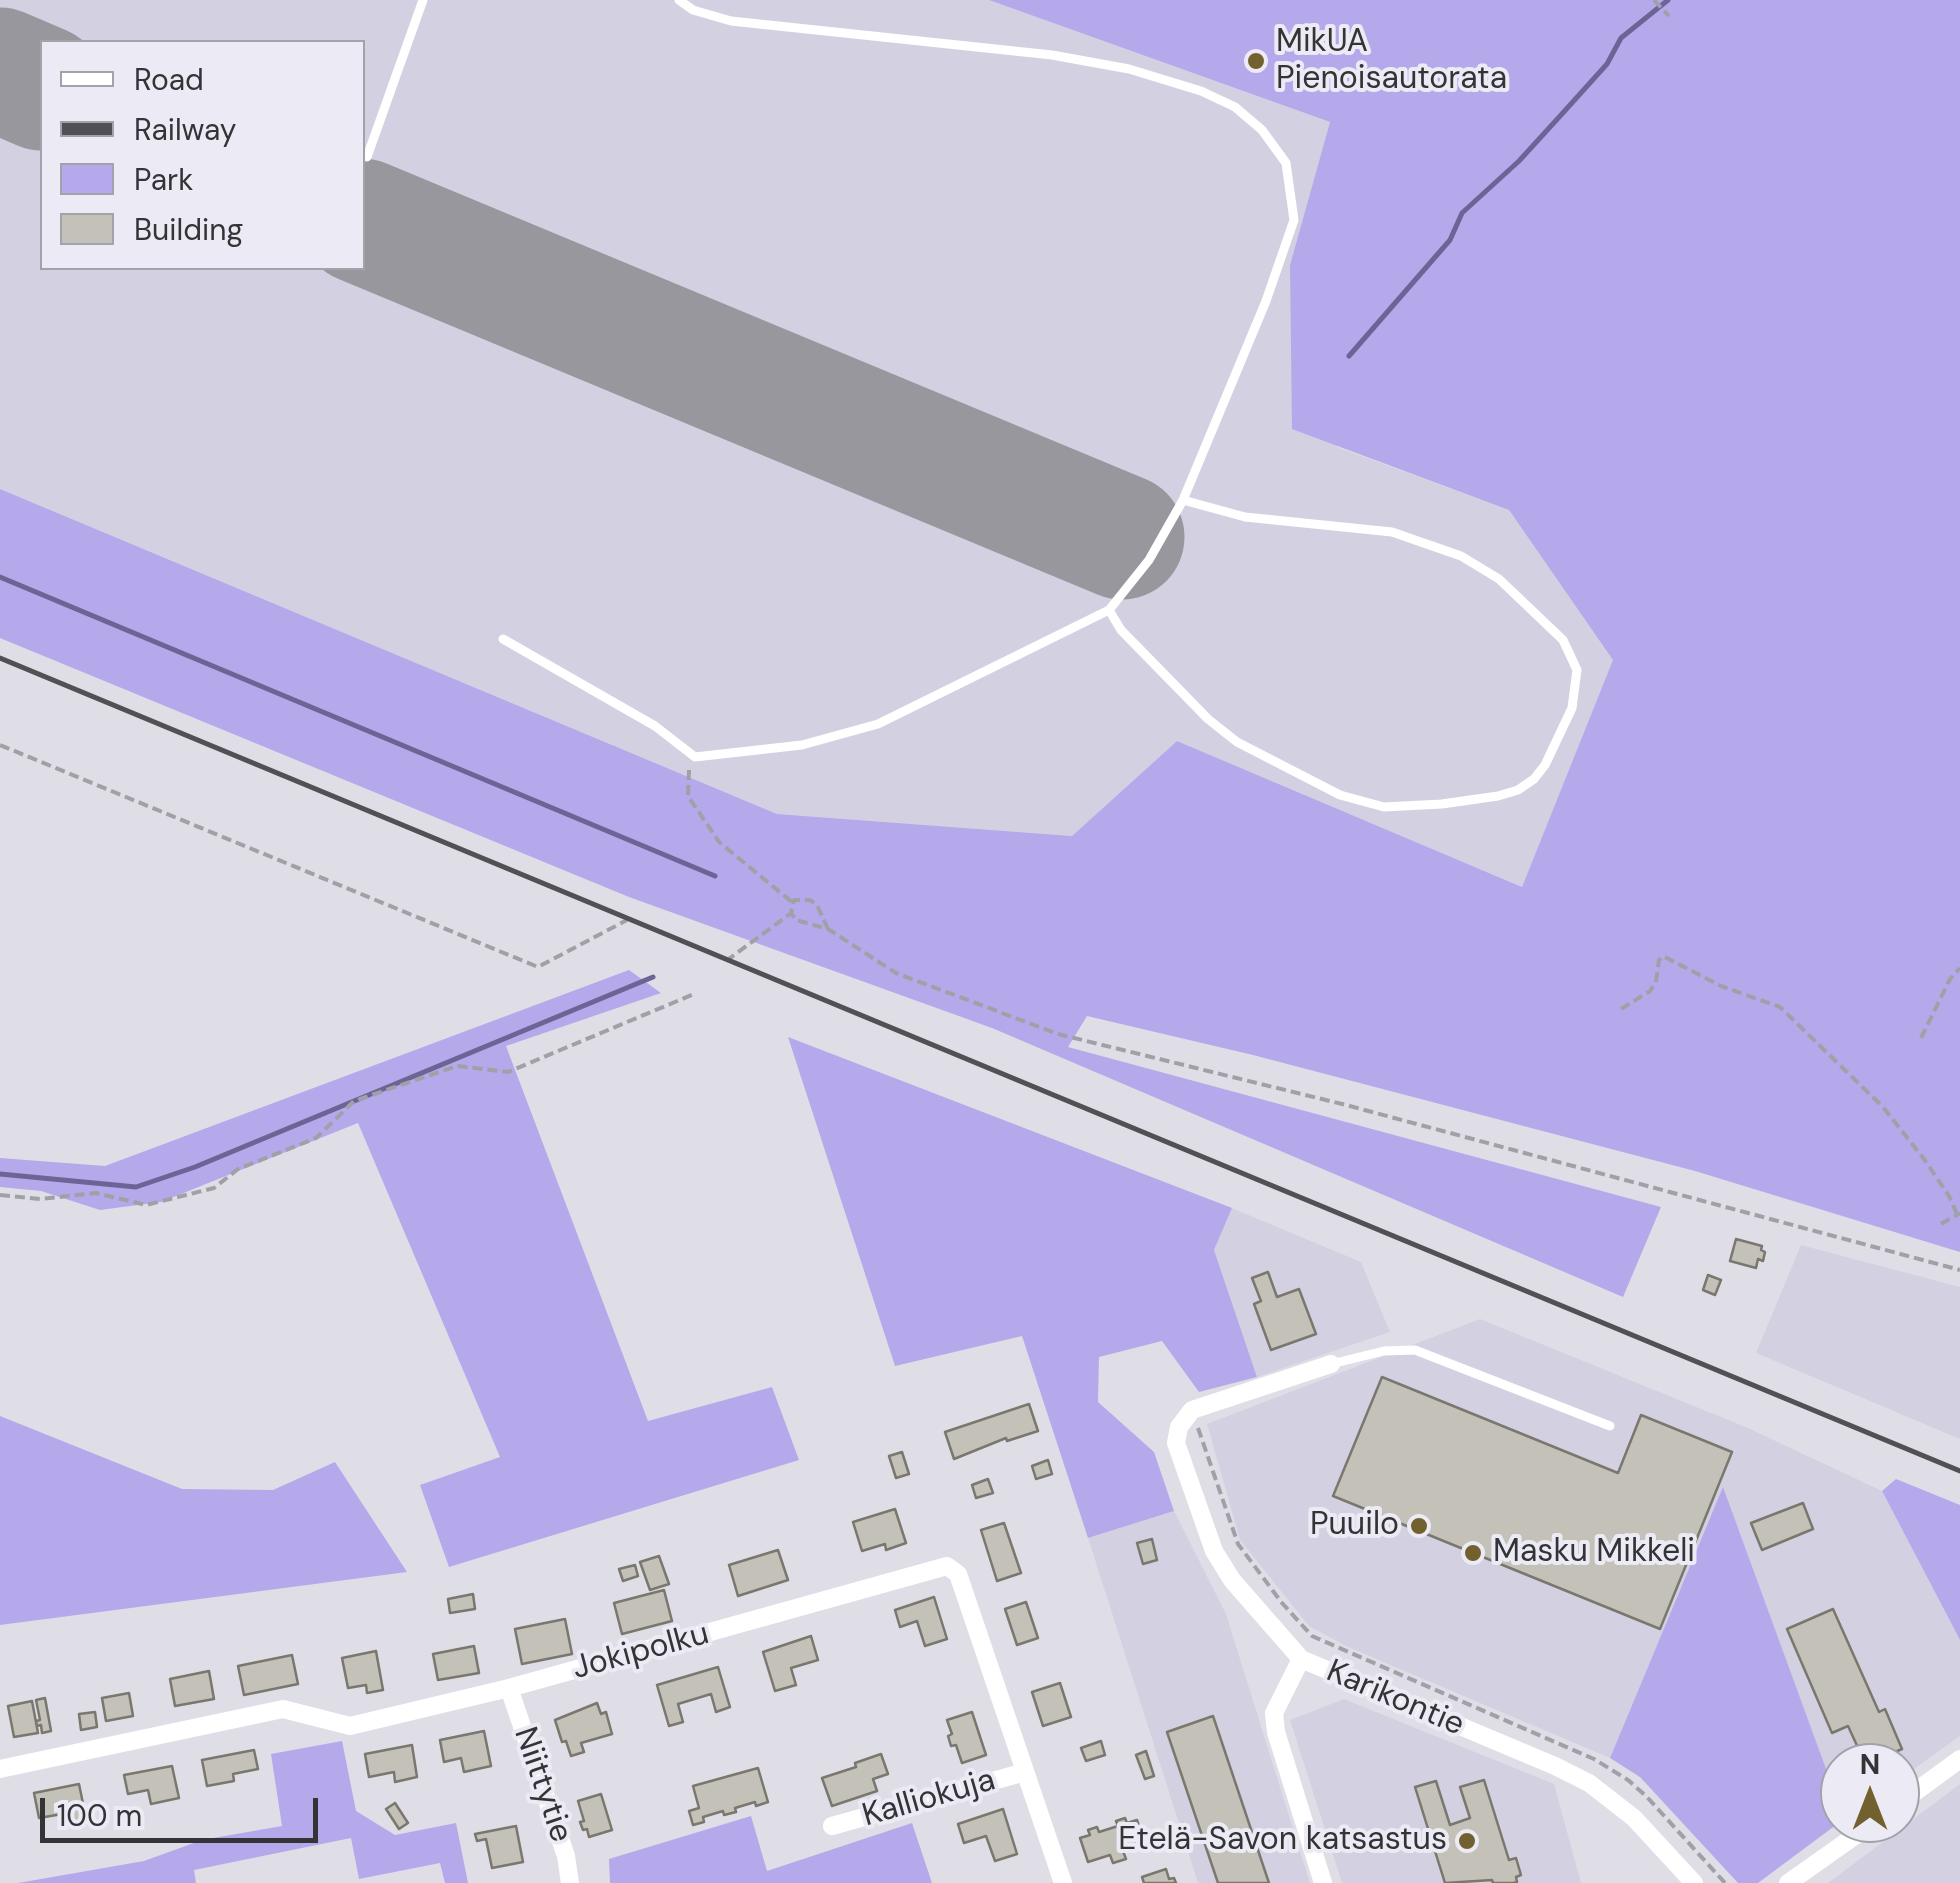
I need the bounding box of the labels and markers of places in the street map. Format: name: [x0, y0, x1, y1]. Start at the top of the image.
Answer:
place label: MikUA Pienoisautorata: [1276, 24, 1507, 99]
marker: MikUA Pienoisautorata: [1245, 50, 1267, 72]
place label: Puuilo: [1310, 1507, 1399, 1545]
marker: Puuilo: [1408, 1515, 1430, 1537]
place label: Masku Mikkeli: [1493, 1534, 1695, 1572]
marker: Masku Mikkeli: [1462, 1542, 1484, 1564]
place label: Etelä-Savon katsastus: [1118, 1822, 1447, 1860]
marker: Etelä-Savon katsastus: [1456, 1830, 1478, 1852]

